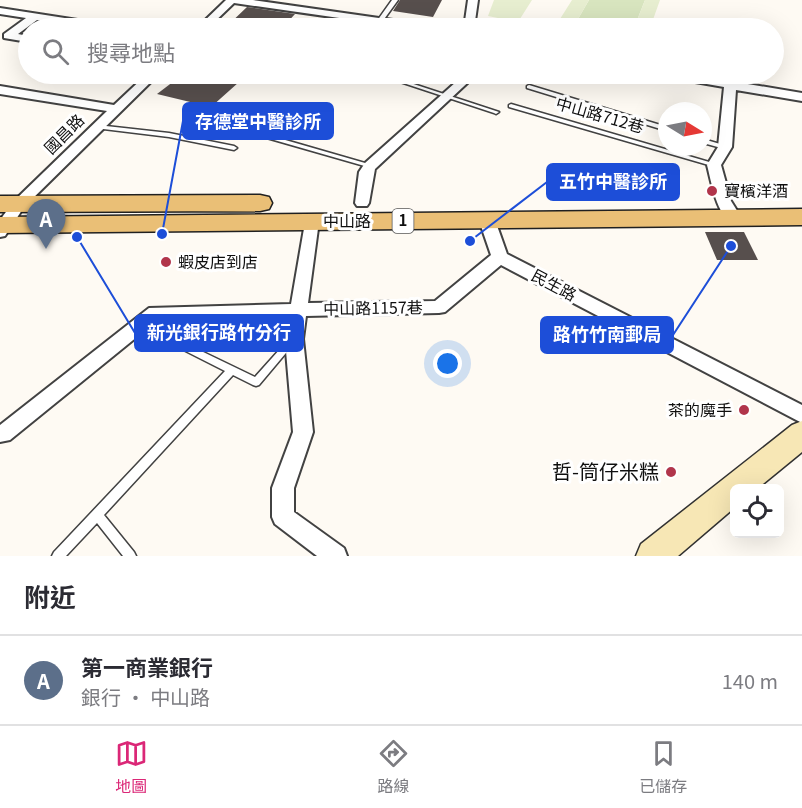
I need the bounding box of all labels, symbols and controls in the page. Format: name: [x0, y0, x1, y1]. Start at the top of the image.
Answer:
search box: [18, 18, 784, 84]
icon: search: [39, 35, 72, 68]
text: 搜尋地點: [87, 35, 175, 67]
street label: 中山路712巷: [553, 90, 647, 138]
north arrow: [658, 102, 712, 156]
callout: 存德堂中醫診所: [183, 103, 333, 139]
text: 存德堂中醫診所: [195, 107, 321, 133]
street label: 國昌路: [38, 108, 89, 159]
callout: 五竹中醫診所: [547, 164, 679, 200]
text: 五竹中醫診所: [559, 167, 667, 193]
place label: 寶檳洋酒: [724, 178, 788, 202]
marker: 寶檳洋酒: [705, 184, 719, 198]
pin: A: [26, 200, 66, 249]
street label: 中山路: [323, 208, 371, 232]
road number: 1: [392, 209, 414, 233]
place label: 蝦皮店到店: [178, 249, 258, 273]
marker: 蝦皮店到店: [159, 255, 173, 269]
street label: 民生路: [528, 262, 581, 306]
street label: 中山路1157巷: [323, 294, 423, 320]
callout: 新光銀行路竹分行: [135, 315, 303, 351]
callout: 路竹竹南郵局: [541, 317, 673, 353]
text: 新光銀行路竹分行: [147, 318, 291, 344]
text: 路竹竹南郵局: [553, 320, 661, 346]
your location: [433, 349, 462, 378]
place label: 茶的魔手: [668, 397, 732, 421]
marker: 茶的魔手: [737, 403, 751, 417]
place label: 哲-筒仔米糕: [552, 456, 659, 485]
marker: 哲-筒仔米糕: [664, 465, 678, 479]
map controls: [730, 484, 784, 538]
button: locate: [730, 484, 784, 538]
text: 附近: [24, 577, 76, 614]
text: 第一商業銀行: [81, 650, 213, 682]
text: A: [37, 666, 50, 695]
text: 140 m: [722, 666, 778, 695]
text: 銀行 · 中山路: [81, 682, 210, 711]
tab: 地圖: [115, 737, 148, 797]
tab: 路線: [377, 737, 410, 797]
tab: 已儲存: [639, 737, 687, 797]

